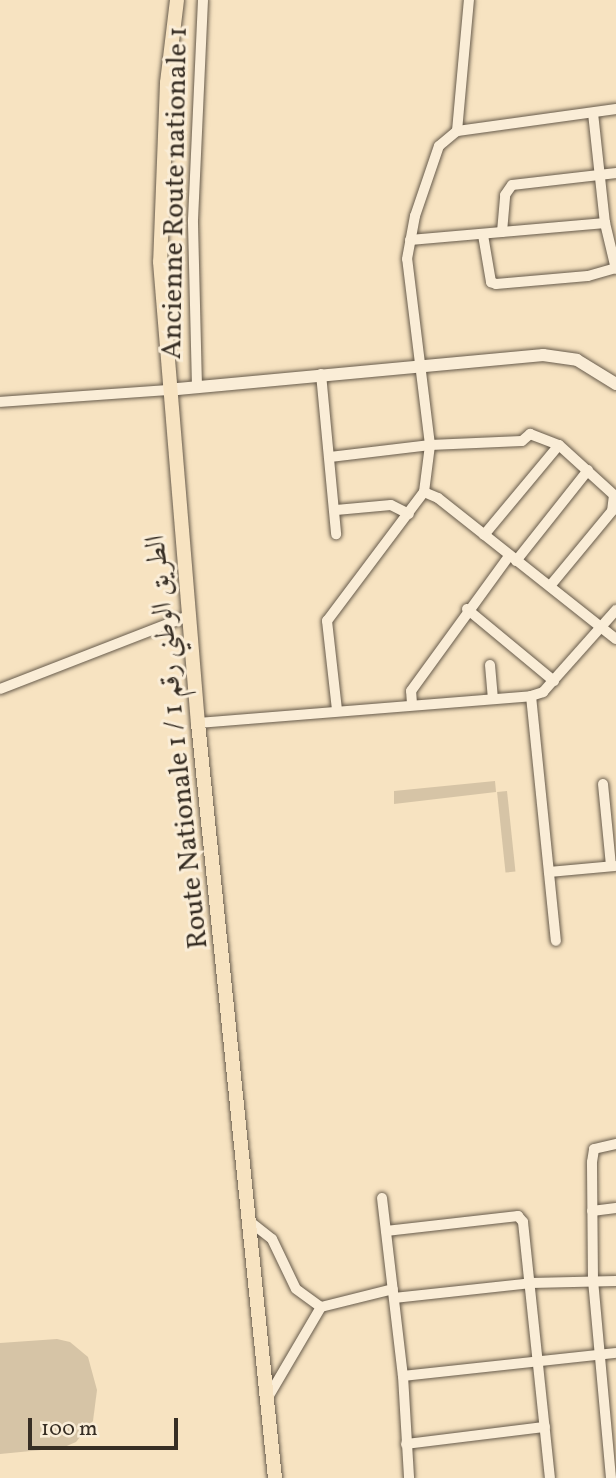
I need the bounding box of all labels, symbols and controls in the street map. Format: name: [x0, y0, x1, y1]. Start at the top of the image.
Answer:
street label: Ancienne Route nationale 1: [156, 26, 196, 360]
street label: Route Nationale 1 / الطريق الوطني رقم 1: [140, 534, 216, 950]
scale bar: [32, 1404, 182, 1448]
text: 100 m: [41, 1415, 98, 1444]

